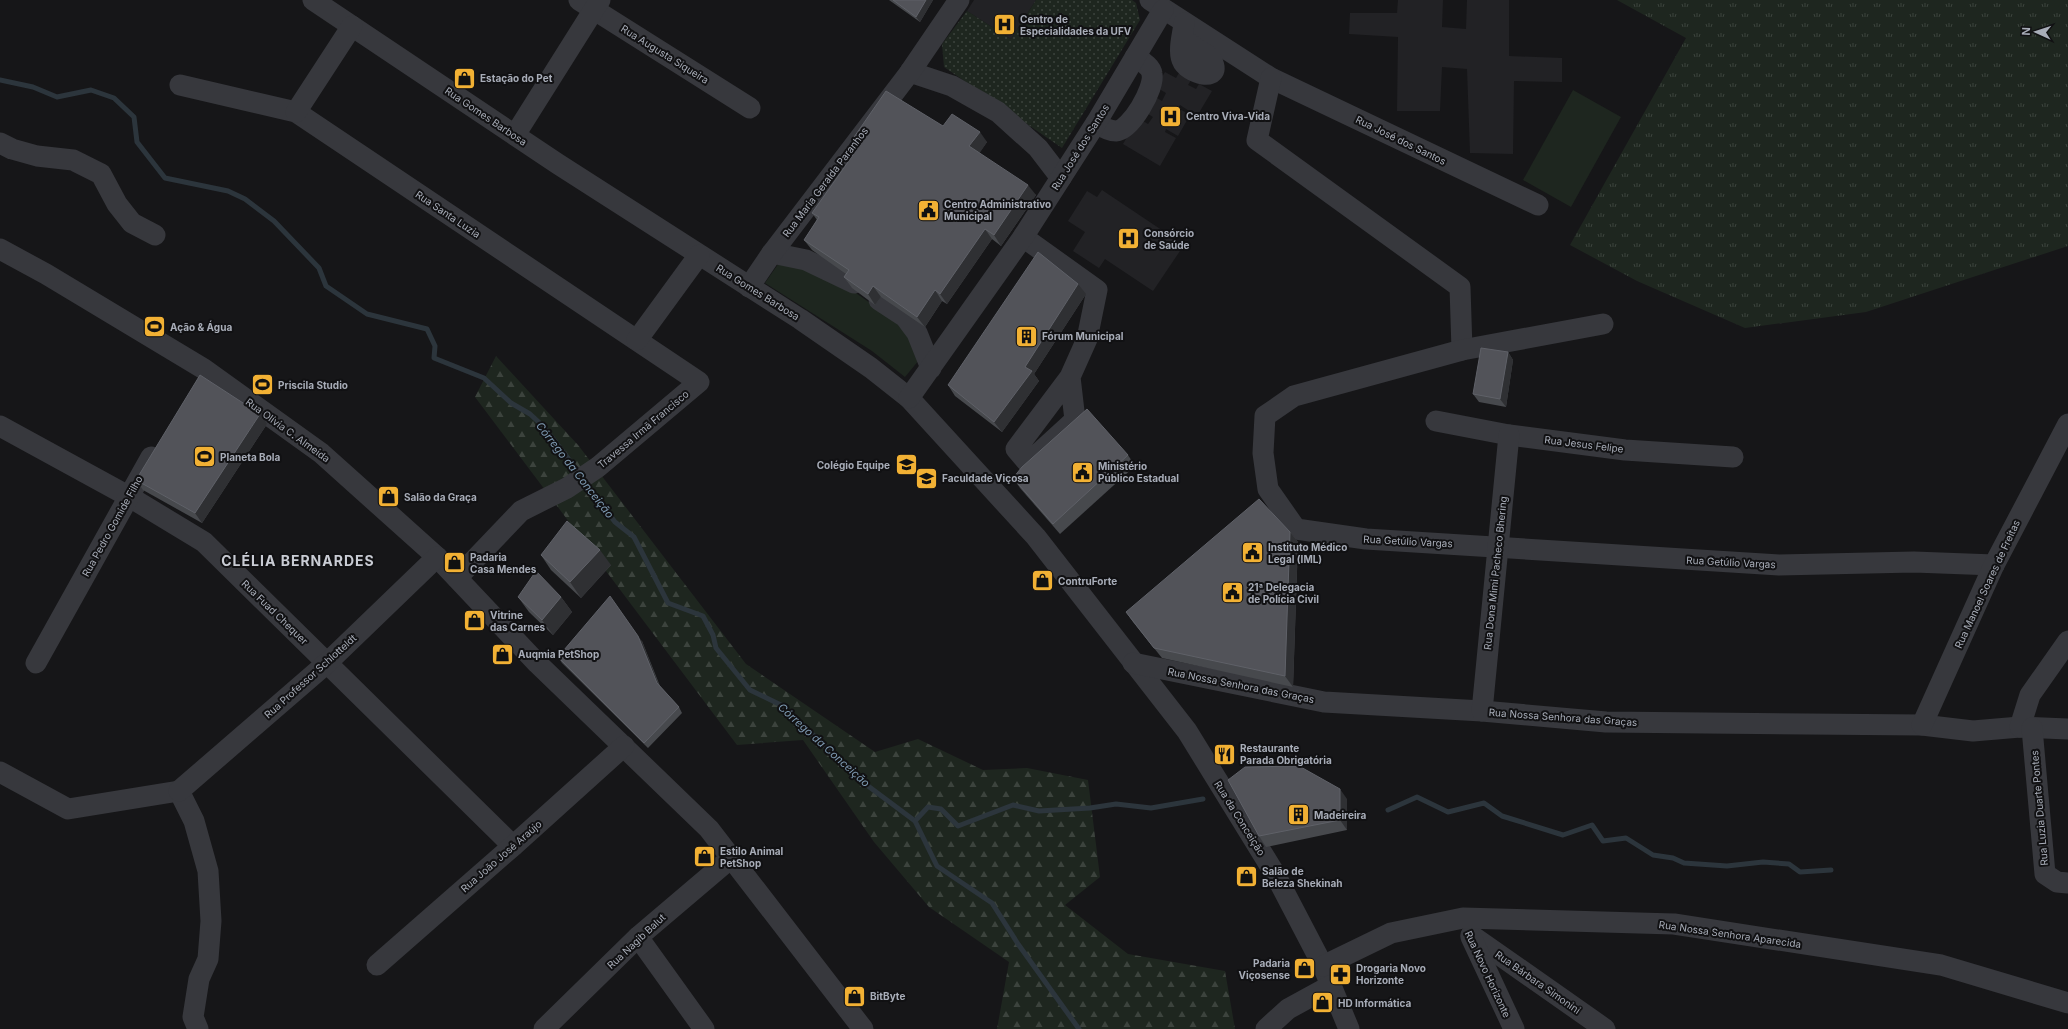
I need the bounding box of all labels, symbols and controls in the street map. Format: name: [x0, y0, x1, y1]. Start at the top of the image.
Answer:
hospital icon: Centro de Especialidades da UFV: [991, 12, 1017, 38]
north arrow: [2016, 12, 2056, 52]
place label: Centro de Especialidades da UFV: [1020, 13, 1132, 37]
street label: Rua Augusta Siqueira: [619, 22, 711, 86]
text: N: [2019, 27, 2033, 36]
shop icon: Estação do Pet: [452, 65, 478, 91]
place label: Estação do Pet: [480, 72, 553, 84]
street label: Rua Gomes Barbosa: [443, 84, 529, 148]
street label: Rua José dos Santos: [1049, 102, 1111, 192]
hospital icon: Centro Viva-Vida: [1158, 103, 1184, 129]
place label: Centro Viva-Vida: [1186, 110, 1270, 122]
street label: Rua José dos Santos: [1354, 113, 1448, 167]
street label: Rua Maria Geralda Paranhos: [780, 125, 870, 239]
street label: Rua Santa Luzia: [413, 188, 483, 240]
public building icon: Centro Administrativo Municipal: [915, 197, 941, 223]
place label: Centro Administrativo Municipal: [944, 198, 1051, 222]
hospital icon: Consórcio de Saúde: [1115, 226, 1141, 252]
place label: Consórcio de Saúde: [1144, 227, 1194, 251]
street label: Rua Gomes Barbosa: [714, 261, 802, 323]
sports icon: Ação & Água: [142, 314, 168, 340]
place label: Ação & Água: [170, 320, 232, 334]
building icon: Fórum Municipal: [1014, 323, 1040, 349]
place label: Fórum Municipal: [1042, 330, 1124, 342]
sports icon: Priscila Studio: [249, 372, 275, 398]
place label: Priscila Studio: [278, 379, 348, 391]
street label: Travessa Irmã Francisco: [595, 387, 691, 471]
street label: Rua Olívia C. Almeida: [244, 396, 332, 464]
water label: Córrego da Conceição: [533, 419, 617, 521]
street label: Rua Jesus Felipe: [1544, 433, 1624, 455]
sports icon: Planeta Bola: [191, 444, 217, 470]
place label: Planeta Bola: [220, 451, 281, 463]
school or university icon: Colégio Equipe: [893, 452, 919, 478]
place label: Colégio Equipe: [817, 459, 890, 472]
public building icon: Ministério Público Estadual: [1069, 459, 1095, 485]
place label: Ministério Público Estadual: [1098, 460, 1179, 484]
school or university icon: Faculdade Viçosa: [914, 465, 940, 491]
place label: Faculdade Viçosa: [942, 472, 1029, 484]
street label: Rua Pedro Gomide Filho: [79, 473, 145, 579]
shop icon: Salão da Graça: [376, 484, 402, 510]
place label: Salão da Graça: [404, 491, 477, 503]
street label: Rua Dona Mimi Pacheco Bhering: [1481, 496, 1509, 650]
street label: Rua Manoel Soares de Freitas: [1952, 518, 2022, 650]
street label: Rua Getúlio Vargas: [1363, 533, 1453, 549]
public building icon: Instituto Médico Legal (IML): [1240, 540, 1266, 566]
place label: Instituto Médico Legal (IML): [1268, 541, 1347, 566]
shop icon: Padaria Casa Mendes: [442, 550, 468, 576]
district label: CLÉLIA BERNARDES: [221, 551, 375, 569]
place label: Padaria Casa Mendes: [470, 551, 537, 575]
street label: Rua Getúlio Vargas: [1686, 554, 1776, 570]
shop icon: ContruForte: [1030, 568, 1056, 594]
place label: ContruForte: [1058, 575, 1117, 587]
street label: Rua Fuad Chequer: [239, 577, 311, 647]
public building icon: 21ª Delegacia de Polícia Civil: [1219, 580, 1245, 606]
place label: 21ª Delegacia de Polícia Civil: [1248, 581, 1319, 605]
shop icon: Vitrine das Carnes: [462, 608, 488, 634]
place label: Vitrine das Carnes: [490, 609, 546, 633]
street label: Rua Professor Schlotteldt: [262, 631, 359, 720]
shop icon: Auqmia PetShop: [490, 641, 516, 667]
place label: Auqmia PetShop: [518, 648, 599, 660]
street label: Rua Nossa Senhora das Graças: [1167, 665, 1315, 705]
water label: Córrego da Conceição: [775, 700, 873, 790]
street label: Rua Nossa Senhora das Graças: [1488, 706, 1638, 728]
restaurant icon: Restaurante Parada Obrigatória: [1211, 741, 1237, 767]
place label: Restaurante Parada Obrigatória: [1240, 742, 1332, 767]
street label: Rua Luzia Duarte Pontes: [2028, 750, 2050, 866]
street label: Rua da Conceição: [1212, 778, 1268, 858]
building icon: Madeireira: [1285, 802, 1311, 828]
place label: Madeireira: [1314, 809, 1367, 821]
street label: Rua João José Araújo: [458, 818, 544, 894]
shop icon: Estilo Animal PetShop: [691, 844, 717, 870]
place label: Estilo Animal PetShop: [720, 845, 784, 869]
shop icon: Salão de Beleza Shekinah: [1234, 864, 1260, 890]
place label: Salão de Beleza Shekinah: [1262, 865, 1342, 889]
street label: Rua Nagib Balut: [604, 910, 668, 971]
street label: Rua Nossa Senhora Aparecida: [1658, 918, 1802, 950]
street label: Rua Novo Horizonte: [1463, 929, 1513, 1019]
street label: Rua Bárbara Simonini: [1493, 948, 1583, 1016]
shop icon: Padaria Viçosense: [1292, 956, 1318, 982]
place label: Padaria Viçosense: [1238, 957, 1290, 981]
pharmacy icon: Drogaria Novo Horizonte: [1328, 961, 1354, 987]
place label: Drogaria Novo Horizonte: [1356, 962, 1426, 986]
shop icon: BitByte: [841, 983, 867, 1009]
place label: BitByte: [870, 990, 905, 1003]
shop icon: HD Informática: [1310, 990, 1336, 1016]
place label: HD Informática: [1338, 997, 1411, 1009]

